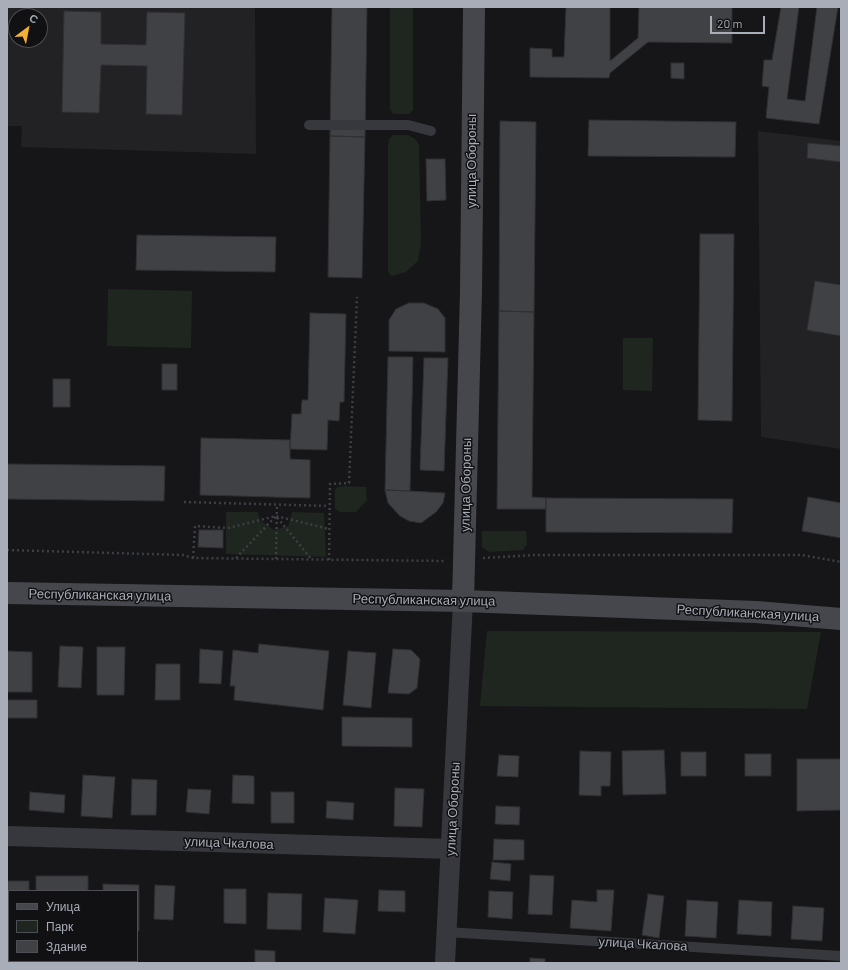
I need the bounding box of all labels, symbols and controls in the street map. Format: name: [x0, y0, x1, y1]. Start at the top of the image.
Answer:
north arrow: [8, 8, 48, 48]
scale bar: [712, 8, 767, 34]
text: С: [27, 11, 41, 26]
text: 20 m: [717, 16, 743, 30]
street label: улица Обороны: [464, 114, 480, 208]
street label: улица Обороны: [457, 438, 475, 532]
street label: Республиканская улица: [29, 586, 171, 604]
street label: Республиканская улица: [353, 591, 495, 609]
street label: Республиканская улица: [676, 601, 820, 625]
street label: улица Обороны: [443, 762, 463, 856]
street label: улица Чкалова: [184, 834, 274, 852]
legend: [8, 890, 138, 962]
text: Улица: [46, 899, 80, 913]
text: Парк: [46, 919, 73, 933]
street label: улица Чкалова: [598, 934, 688, 954]
text: Здание: [46, 939, 87, 953]

